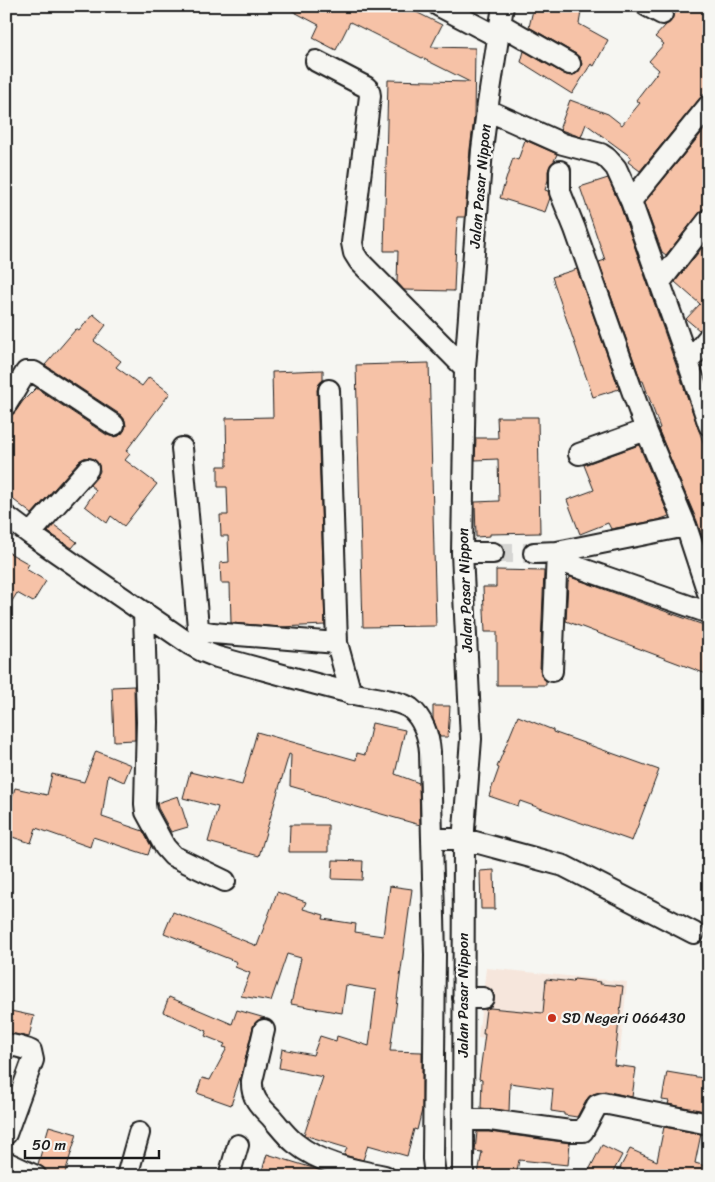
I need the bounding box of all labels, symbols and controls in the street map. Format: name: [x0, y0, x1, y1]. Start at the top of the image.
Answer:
street label: Jalan Pasar Nippon: [462, 123, 498, 250]
street label: Jalan Pasar Nippon: [450, 527, 480, 654]
street label: Jalan Pasar Nippon: [450, 933, 476, 1058]
place label: SD Negeri 066430: [562, 1005, 686, 1031]
marker: SD Negeri 066430: [546, 1012, 558, 1024]
scale bar: [25, 1127, 159, 1159]
text: 50 m: [32, 1132, 67, 1158]

